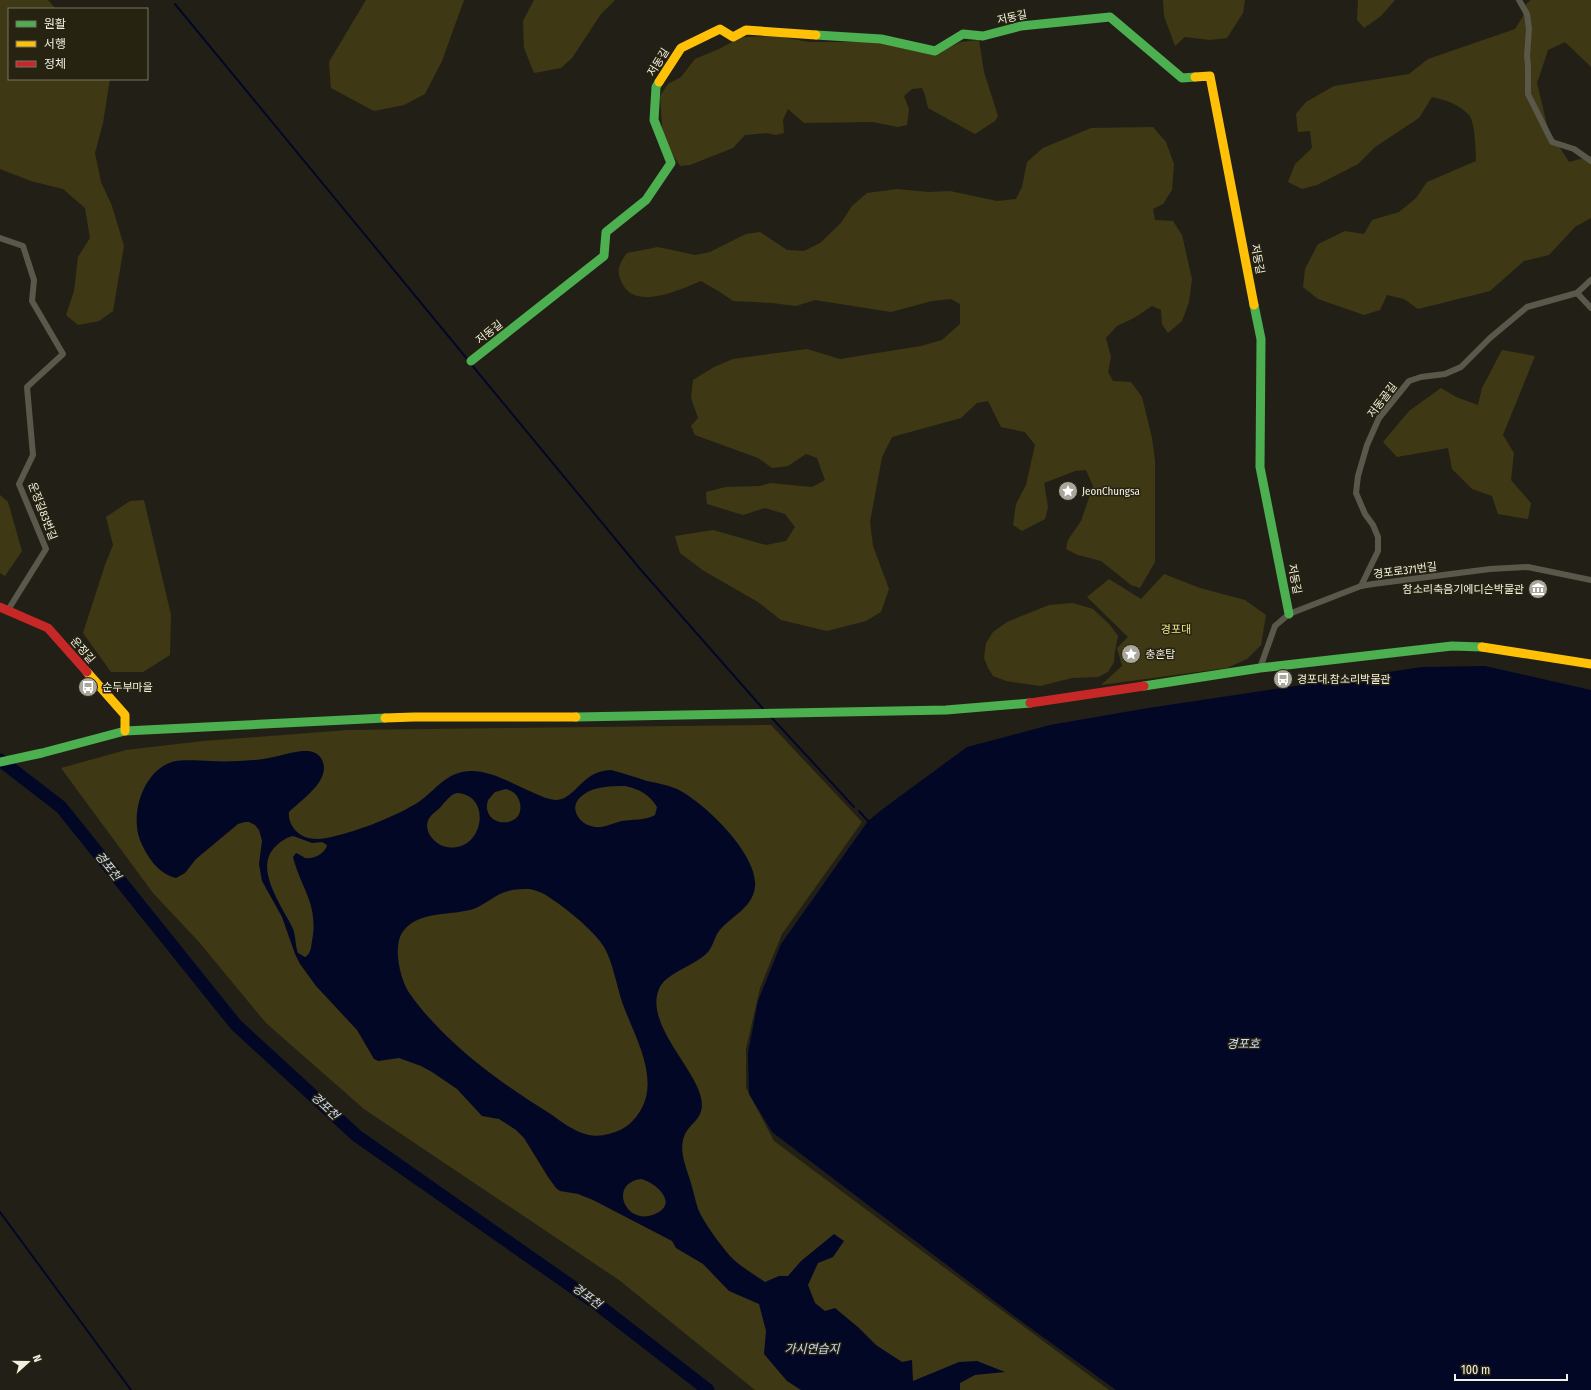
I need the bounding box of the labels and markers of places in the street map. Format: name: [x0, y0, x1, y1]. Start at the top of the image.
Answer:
place icon: JeonChungsa: [1057, 480, 1079, 502]
place label: JeonChungsa: [1082, 485, 1140, 498]
museum icon: 참소리축음기에디슨박물관: [1527, 578, 1549, 600]
place label: 참소리축음기에디슨박물관: [1403, 583, 1524, 596]
place icon: 충혼탑: [1120, 643, 1142, 665]
place label: 충혼탑: [1145, 648, 1175, 661]
bus stop icon: 경포대.참소리박물관: [1272, 668, 1294, 690]
place label: 경포대.참소리박물관: [1297, 673, 1390, 686]
bus stop icon: 순두부마을: [77, 676, 99, 698]
place label: 순두부마을: [102, 681, 153, 694]

